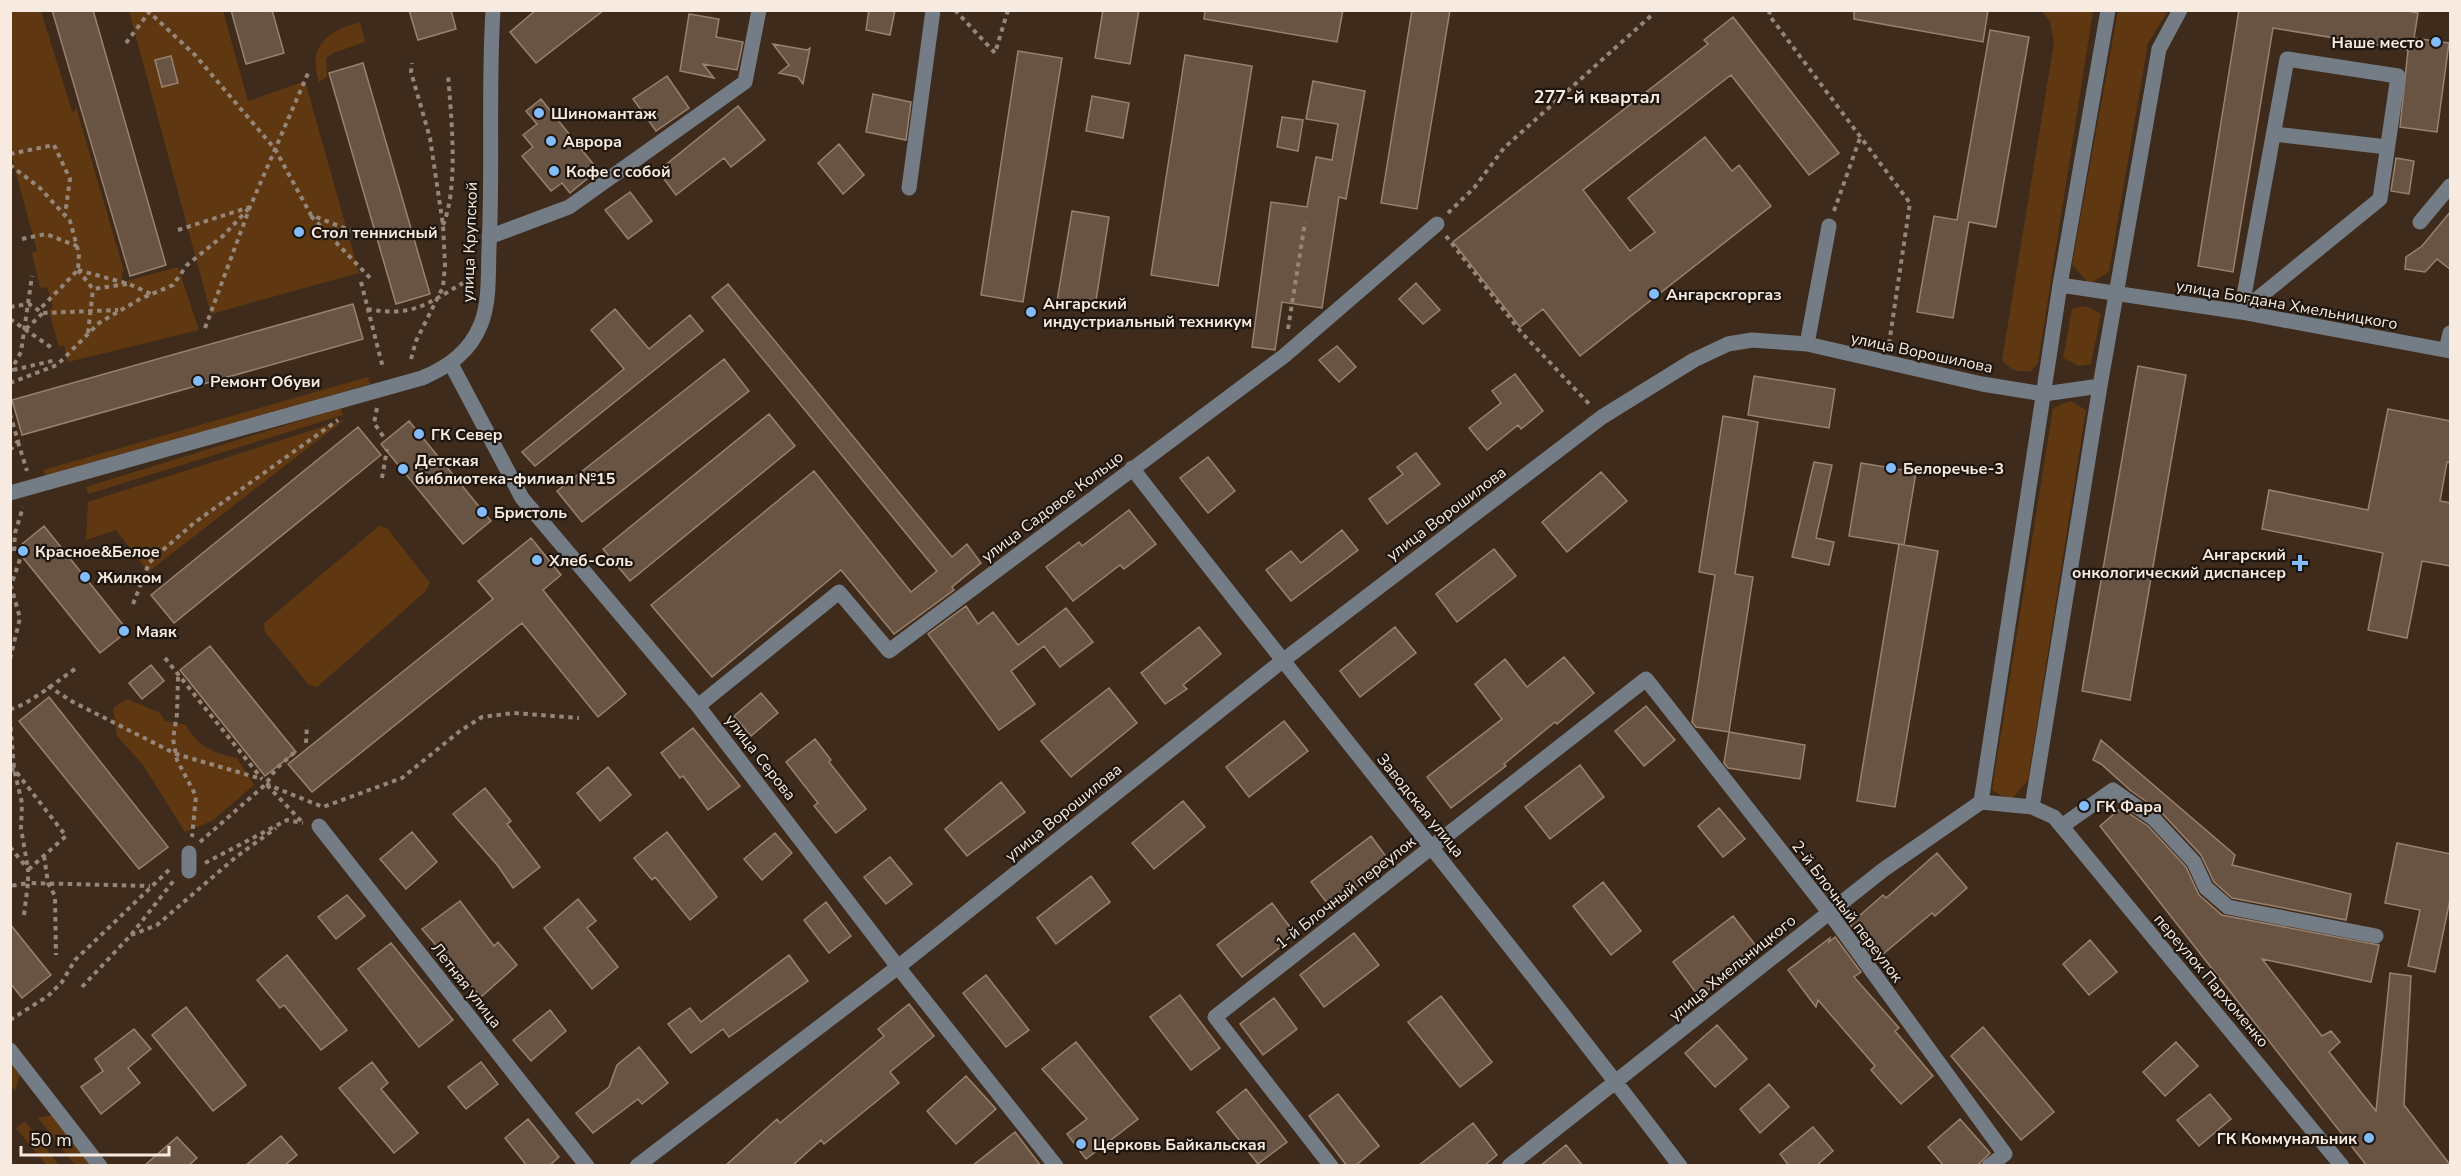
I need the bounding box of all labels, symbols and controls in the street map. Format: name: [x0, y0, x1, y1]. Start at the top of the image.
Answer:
place label: Наше место: [2332, 32, 2424, 54]
marker: Наше место: [2429, 35, 2443, 49]
district label: 277-й квартал: [1534, 85, 1660, 109]
place label: Шиномантаж: [551, 103, 657, 125]
marker: Шиномантаж: [532, 106, 546, 120]
place label: Аврора: [563, 131, 622, 153]
marker: Аврора: [544, 134, 558, 148]
place label: Кофе с собой: [566, 161, 671, 183]
marker: Кофе с собой: [547, 164, 561, 178]
street label: улица Крупской: [457, 181, 483, 303]
place label: Стол теннисный: [311, 222, 438, 244]
marker: Стол теннисный: [292, 225, 306, 239]
street label: улица Богдана Хмельницкого: [2174, 275, 2399, 335]
place label: Ангарскгоргаз: [1666, 284, 1782, 306]
marker: Ангарскгоргаз: [1647, 287, 1661, 301]
place label: Ангарский индустриальный техникум: [1043, 293, 1252, 333]
marker: Ангарский индустриальный техникум: [1024, 305, 1038, 319]
street label: улица Ворошилова: [1849, 327, 1995, 379]
place label: Ремонт Обуви: [210, 371, 320, 393]
marker: Ремонт Обуви: [191, 374, 205, 388]
place label: ГК Север: [431, 424, 503, 446]
marker: ГК Север: [412, 427, 426, 441]
street label: улица Садовое Кольцо: [977, 446, 1128, 568]
place label: Детская библиотека-филиал №15: [415, 450, 615, 490]
place label: Белоречье-3: [1903, 458, 2004, 480]
street label: улица Ворошилова: [1382, 461, 1511, 566]
marker: Белоречье-3: [1884, 461, 1898, 475]
marker: Детская библиотека-филиал №15: [396, 462, 410, 476]
place label: Бристоль: [494, 502, 567, 524]
marker: Бристоль: [475, 505, 489, 519]
place label: Красное&Белое: [35, 541, 160, 563]
marker: Красное&Белое: [16, 544, 30, 558]
place label: Ангарский онкологический диспансер: [2072, 544, 2286, 584]
place label: Хлеб-Соль: [548, 550, 633, 572]
marker: Хлеб-Соль: [530, 553, 544, 567]
marker: Ангарский онкологический диспансер: [2291, 554, 2309, 572]
place label: Жилком: [97, 567, 162, 589]
marker: Жилком: [78, 570, 92, 584]
place label: Маяк: [136, 621, 178, 643]
marker: Маяк: [117, 624, 131, 638]
street label: улица Серова: [720, 710, 801, 805]
street label: Заводская улица: [1371, 749, 1469, 862]
street label: улица Ворошилова: [1000, 759, 1127, 867]
place label: ГК Фара: [2096, 796, 2162, 818]
marker: ГК Фара: [2077, 799, 2091, 813]
street label: 1-й Блочный переулок: [1271, 831, 1421, 955]
street label: 2-й Блочный переулок: [1786, 836, 1908, 988]
street label: переулок Пархоменко: [2149, 909, 2274, 1052]
street label: улица Хмельницкого: [1664, 910, 1801, 1026]
street label: Летняя улица: [426, 938, 507, 1033]
scale bar: [21, 1119, 170, 1157]
text: 50 m: [30, 1128, 72, 1152]
place label: ГК Коммунальник: [2217, 1128, 2358, 1150]
marker: ГК Коммунальник: [2362, 1131, 2376, 1145]
place label: Церковь Байкальская: [1093, 1134, 1266, 1156]
marker: Церковь Байкальская: [1074, 1137, 1088, 1151]

